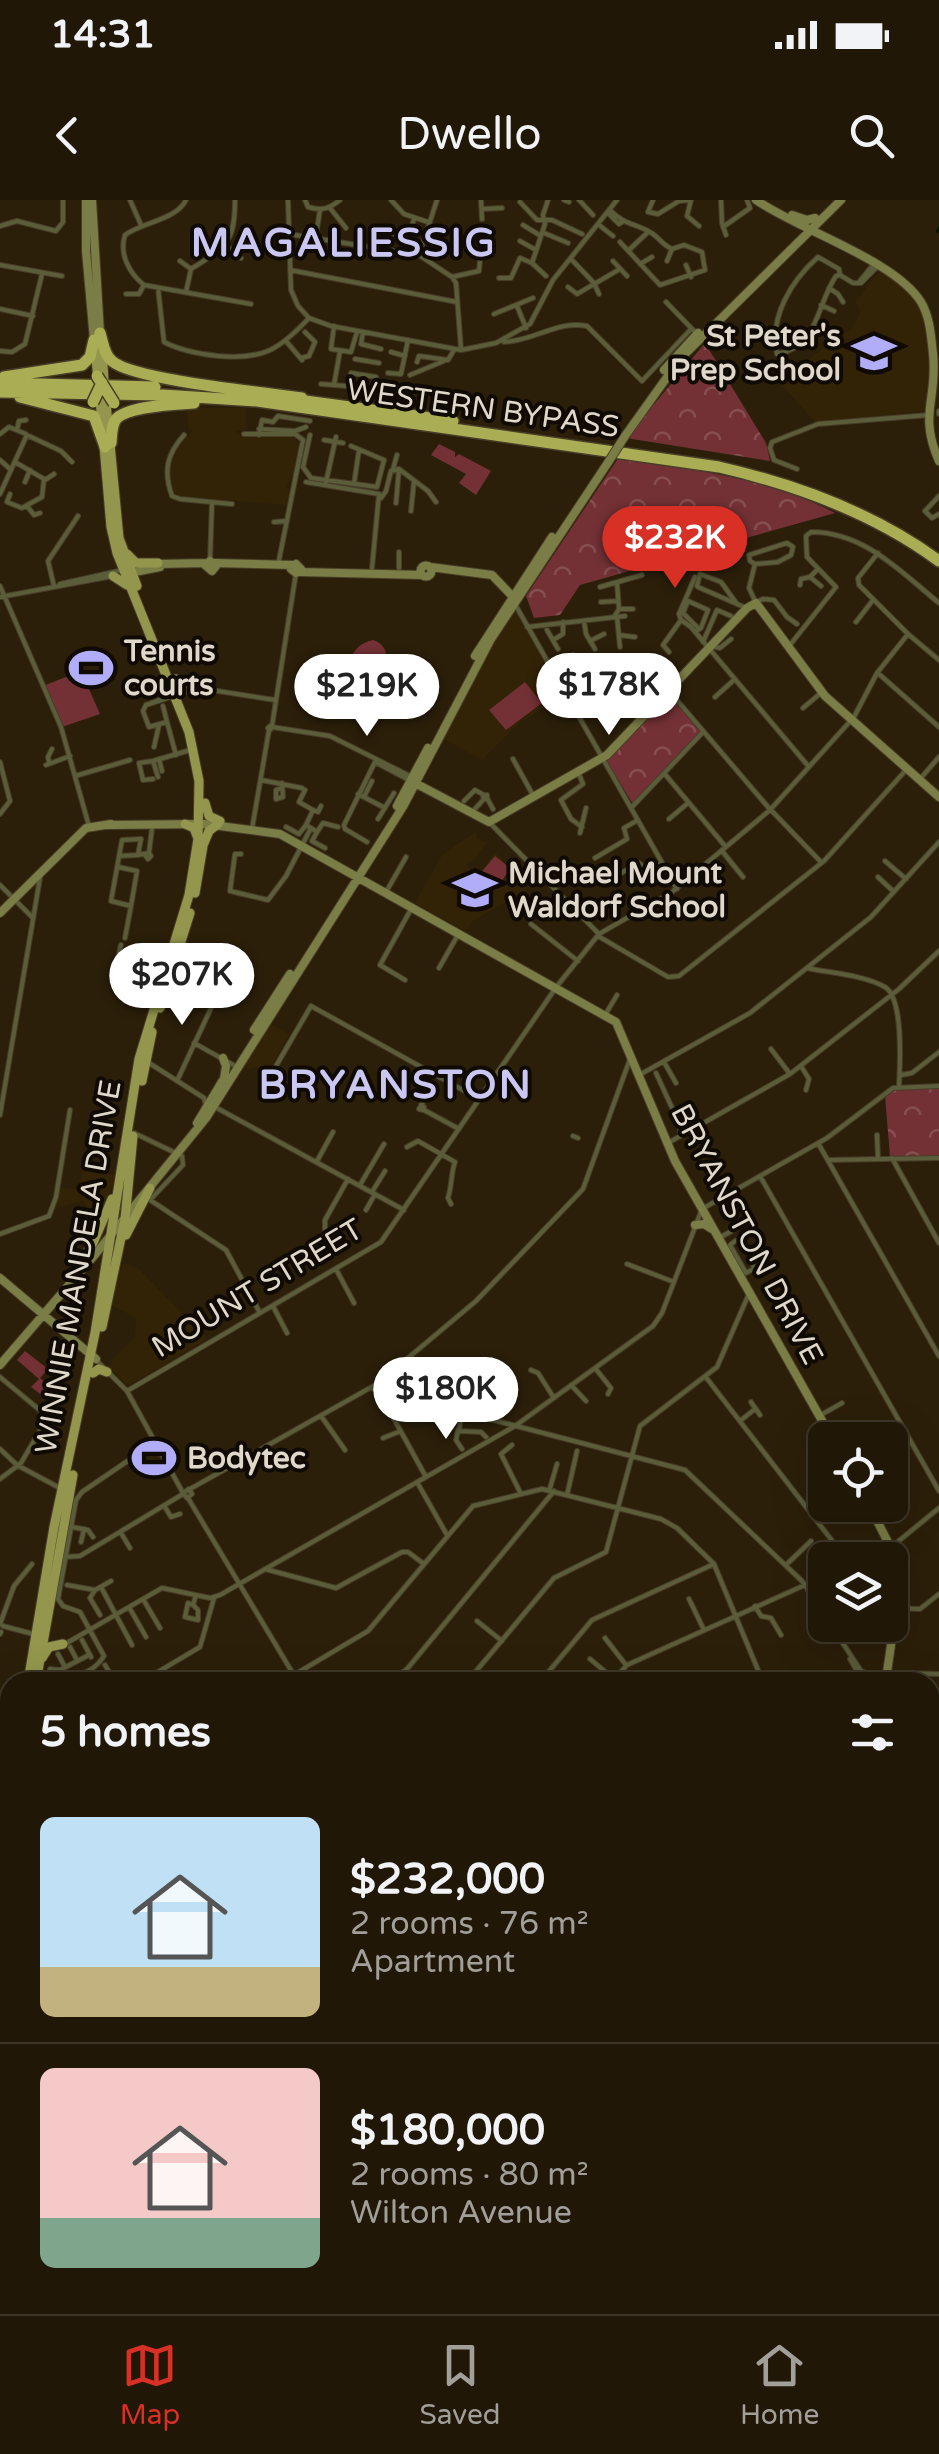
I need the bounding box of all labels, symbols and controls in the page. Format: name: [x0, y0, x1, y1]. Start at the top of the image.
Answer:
text: 14:31: [50, 12, 155, 58]
icon: back: [40, 108, 95, 163]
text: Dwello: [397, 108, 542, 162]
icon: search: [844, 108, 899, 163]
district label: MAGALIESSIG: [191, 219, 497, 267]
place label: St Peter's Prep School: [670, 318, 841, 389]
school or university icon: St Peter's Prep School: [850, 329, 898, 377]
street label: WESTERN BYPASS: [344, 371, 622, 446]
pin: $232K: [605, 506, 745, 591]
text: $232K: [624, 519, 726, 557]
place label: Tennis courts: [123, 633, 216, 704]
sports icon: Tennis courts: [67, 644, 115, 692]
pin: $178K: [539, 653, 679, 738]
pin: $219K: [297, 654, 437, 739]
text: $178K: [558, 666, 660, 704]
text: $219K: [316, 667, 418, 705]
place label: Michael Mount Waldorf School: [508, 855, 726, 926]
school or university icon: Michael Mount Waldorf School: [451, 866, 499, 914]
pin: $207K: [112, 943, 252, 1028]
text: $207K: [131, 956, 233, 994]
district label: BRYANSTON: [259, 1061, 533, 1109]
street label: WINNIE MANDELA DRIVE: [27, 1077, 130, 1457]
street label: BRYANSTON DRIVE: [662, 1098, 831, 1371]
street label: MOUNT STREET: [145, 1211, 370, 1366]
pin: $180K: [376, 1357, 516, 1442]
text: $180K: [395, 1370, 497, 1408]
map controls: [808, 1422, 908, 1642]
button: locate: [808, 1422, 908, 1522]
sports icon: Bodytec: [130, 1434, 178, 1482]
place label: Bodytec: [187, 1440, 306, 1477]
button: layers: [808, 1542, 908, 1642]
icon: filters: [845, 1705, 900, 1760]
text: 5 homes: [40, 1707, 211, 1758]
text: $232,000: [350, 1854, 545, 1905]
icon: home: [120, 1857, 240, 1977]
text: 2 rooms · 76 m²: [350, 1905, 589, 1943]
text: Apartment: [350, 1943, 515, 1981]
text: $180,000: [350, 2105, 545, 2156]
icon: home: [120, 2108, 240, 2228]
text: 2 rooms · 80 m²: [350, 2156, 589, 2194]
text: Wilton Avenue: [350, 2194, 572, 2232]
tab: Map: [120, 2338, 180, 2432]
tab: Saved: [420, 2338, 501, 2432]
tab: Home: [740, 2338, 819, 2432]

